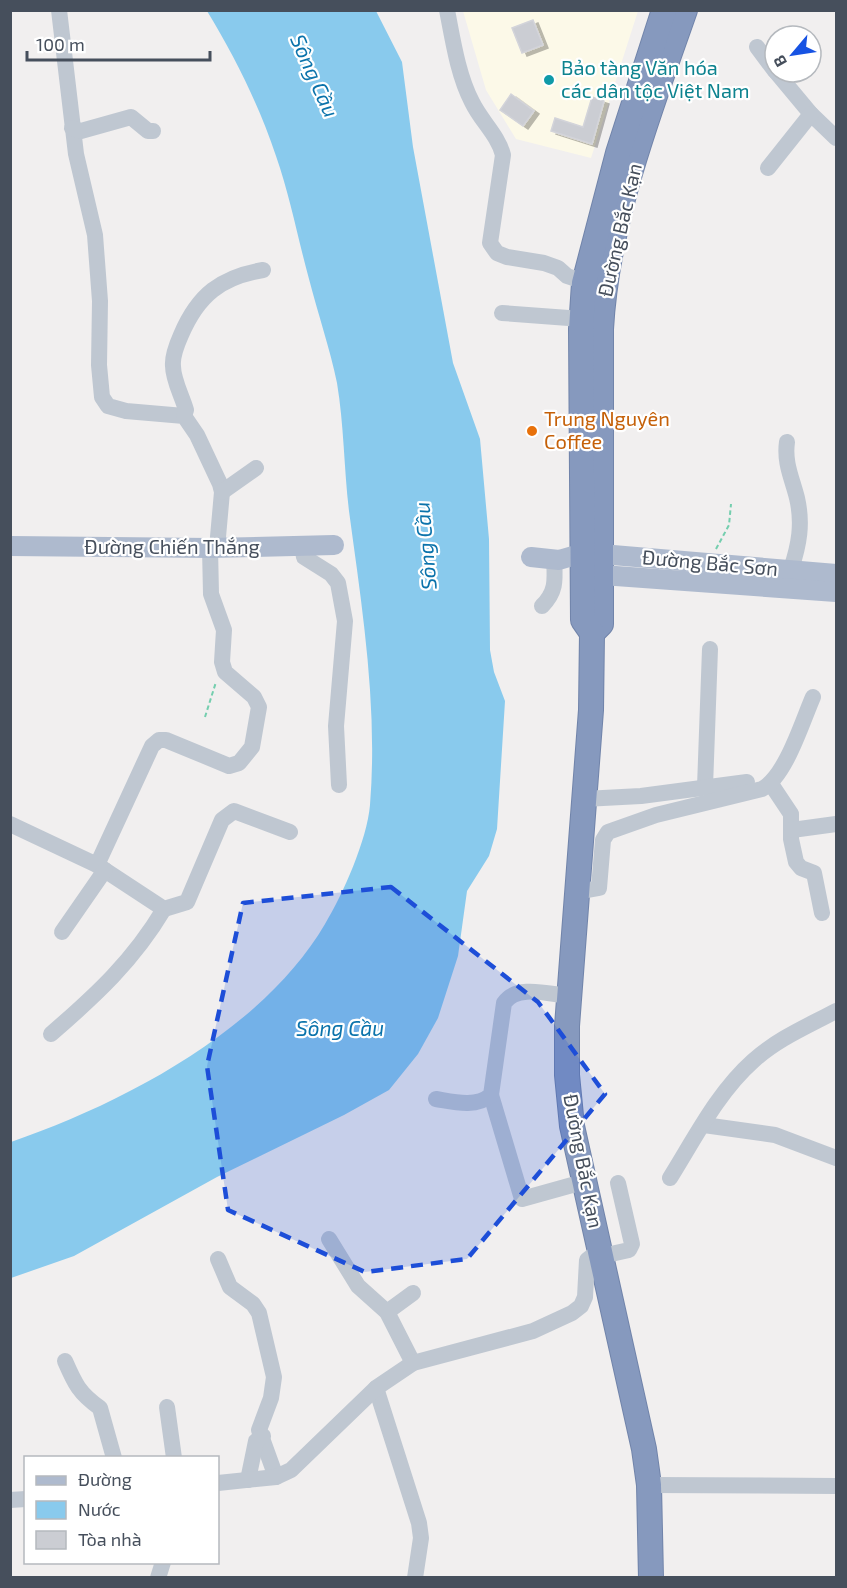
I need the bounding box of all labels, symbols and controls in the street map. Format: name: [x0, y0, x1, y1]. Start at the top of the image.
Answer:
scale bar: [27, 24, 210, 62]
north arrow: [763, 24, 823, 84]
water label: Sông Cầu: [286, 30, 345, 121]
text: 100 m: [36, 33, 85, 55]
text: B: [769, 52, 790, 71]
place label: Bảo tàng Văn hóa các dân tộc Việt Nam: [561, 55, 749, 102]
marker: Bảo tàng Văn hóa các dân tộc Việt Nam: [542, 73, 556, 87]
street label: Đường Bắc Kạn: [592, 161, 646, 299]
place label: Trung Nguyên Coffee: [544, 406, 670, 453]
marker: Trung Nguyên Coffee: [525, 424, 539, 438]
water label: Sông Cầu: [408, 501, 441, 591]
street label: Đường Chiến Thắng: [84, 534, 260, 558]
street label: Đường Bắc Sơn: [641, 544, 779, 580]
water label: Sông Cầu: [296, 1015, 384, 1040]
street label: Đường Bắc Kạn: [559, 1092, 609, 1230]
legend: [24, 1456, 219, 1564]
text: Đường: [78, 1468, 132, 1490]
text: Nước: [78, 1498, 121, 1520]
text: Tòa nhà: [78, 1528, 142, 1550]

